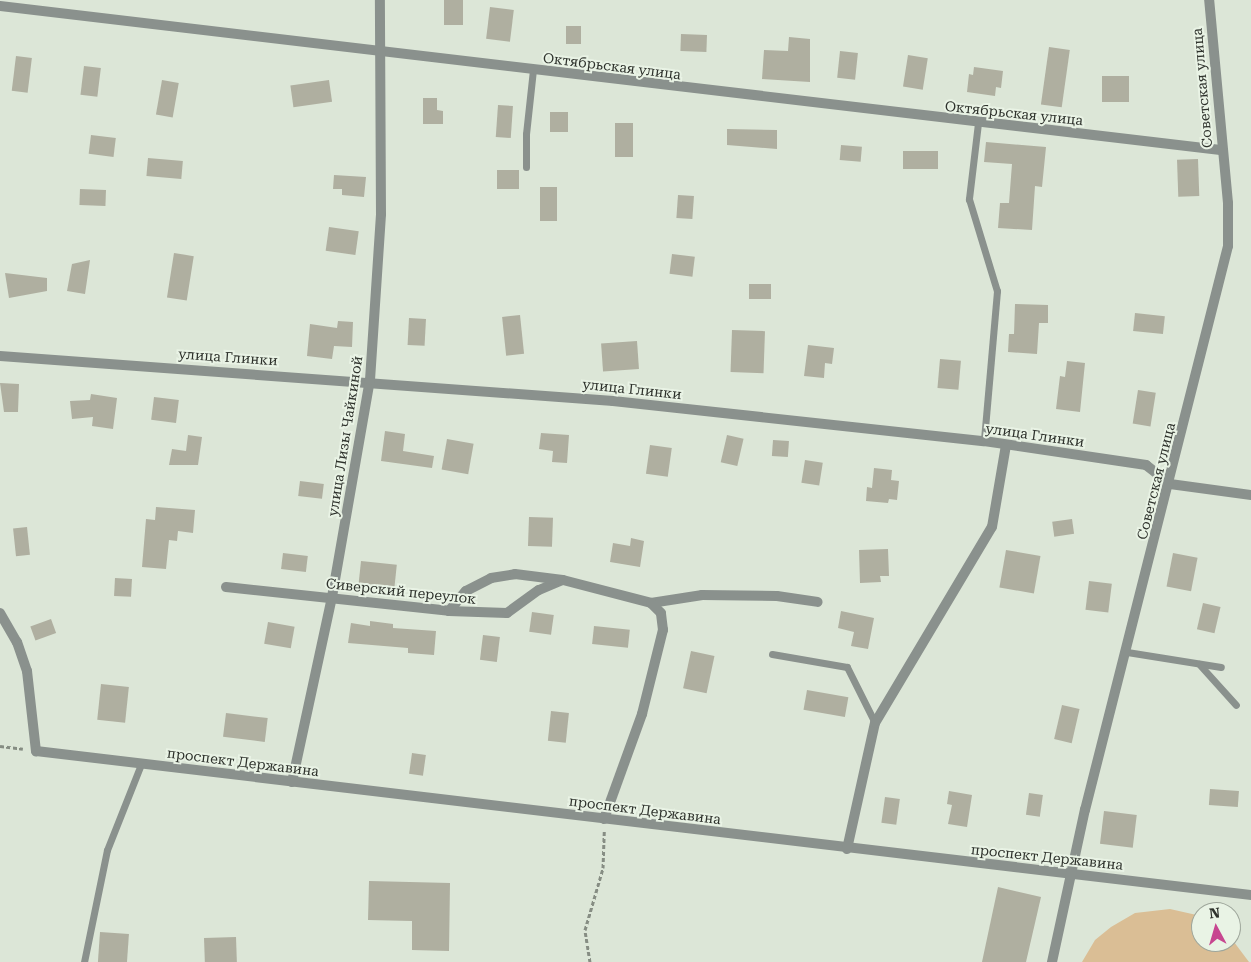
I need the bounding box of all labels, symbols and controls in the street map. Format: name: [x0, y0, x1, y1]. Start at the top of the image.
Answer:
street label: Советская улица: [1188, 27, 1216, 149]
street label: Октябрьская улица: [542, 49, 682, 83]
street label: Октябрьская улица: [944, 97, 1084, 129]
street label: улица Глинки: [178, 345, 278, 369]
street label: улица Лизы Чайкиной: [324, 355, 366, 517]
street label: улица Глинки: [582, 375, 682, 403]
street label: улица Глинки: [985, 420, 1085, 450]
street label: Советская улица: [1133, 421, 1179, 541]
street label: Сиверский переулок: [325, 575, 477, 607]
street label: проспект Державина: [166, 744, 320, 780]
street label: проспект Державина: [568, 792, 722, 828]
street label: проспект Державина: [970, 841, 1124, 873]
north arrow: [1191, 902, 1241, 952]
text: N: [1208, 905, 1221, 922]

